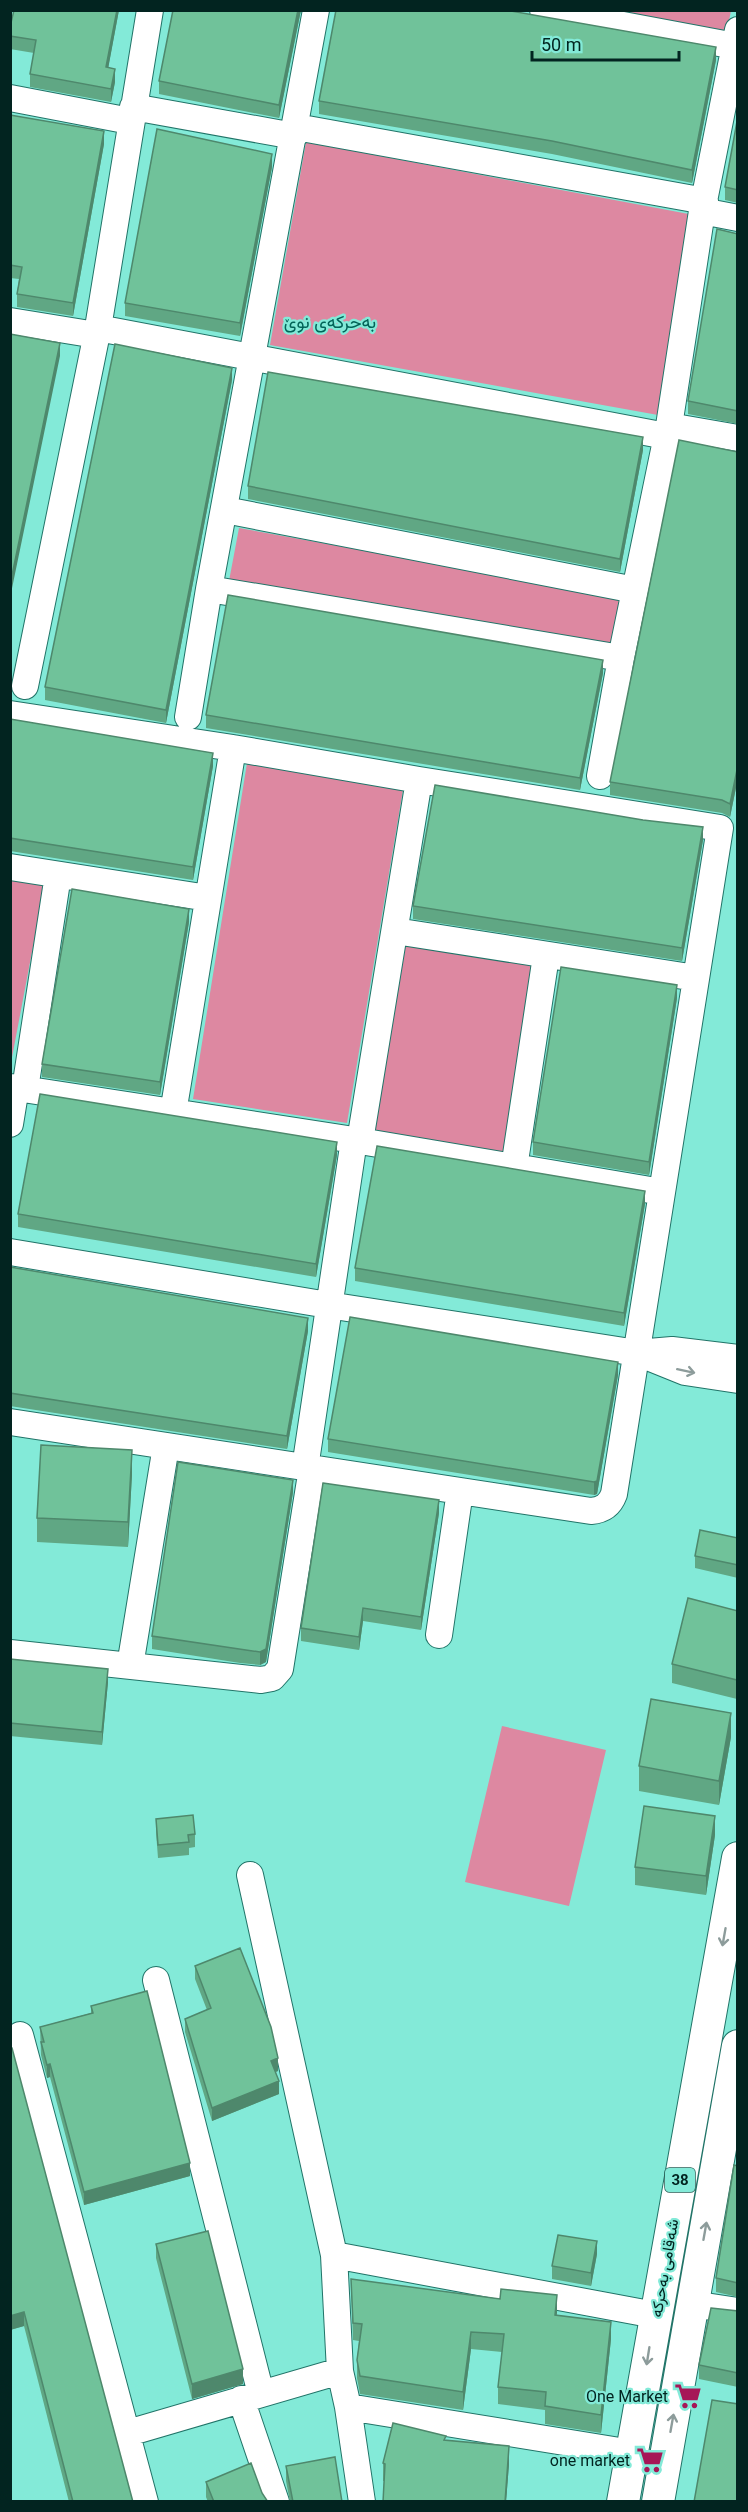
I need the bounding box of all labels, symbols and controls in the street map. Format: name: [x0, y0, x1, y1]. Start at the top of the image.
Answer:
scale bar: [532, 24, 679, 62]
text: 50 m: [541, 34, 581, 55]
district label: بەحرکەی نوێ: [284, 311, 376, 333]
one-way arrow: [676, 1366, 695, 1378]
one-way arrow: [718, 1926, 729, 1946]
road number: 38: [665, 2168, 695, 2192]
street label: شەقامی بەحرکە: [647, 2217, 683, 2319]
one-way arrow: [699, 2222, 710, 2241]
one-way arrow: [642, 2346, 653, 2365]
supermarket icon: One Market: [673, 2381, 703, 2411]
place label: One Market: [586, 2387, 668, 2406]
one-way arrow: [666, 2414, 677, 2433]
supermarket icon: one market: [635, 2445, 665, 2475]
place label: one market: [550, 2451, 630, 2470]

